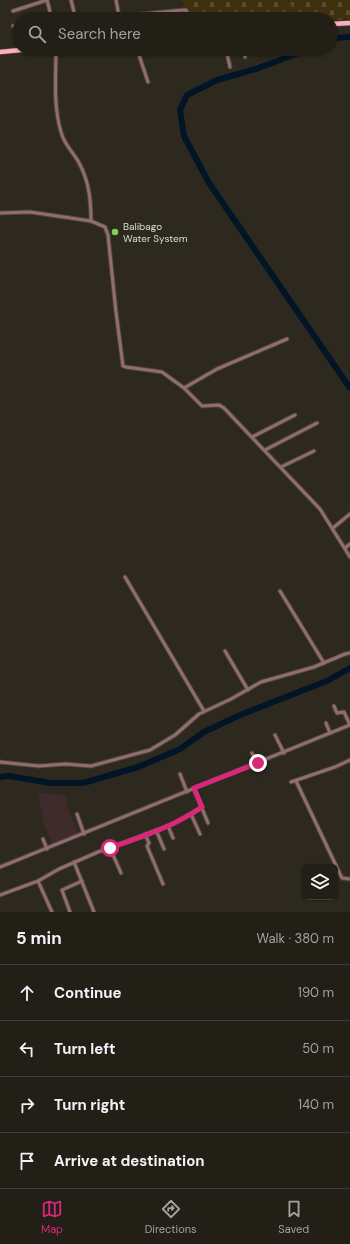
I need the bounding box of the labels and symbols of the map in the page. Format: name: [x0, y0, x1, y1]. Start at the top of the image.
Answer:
place label: Balibago Water System: [123, 220, 188, 245]
marker: Balibago Water System: [110, 227, 120, 237]
route end: [249, 754, 267, 772]
route start: [101, 839, 119, 857]

